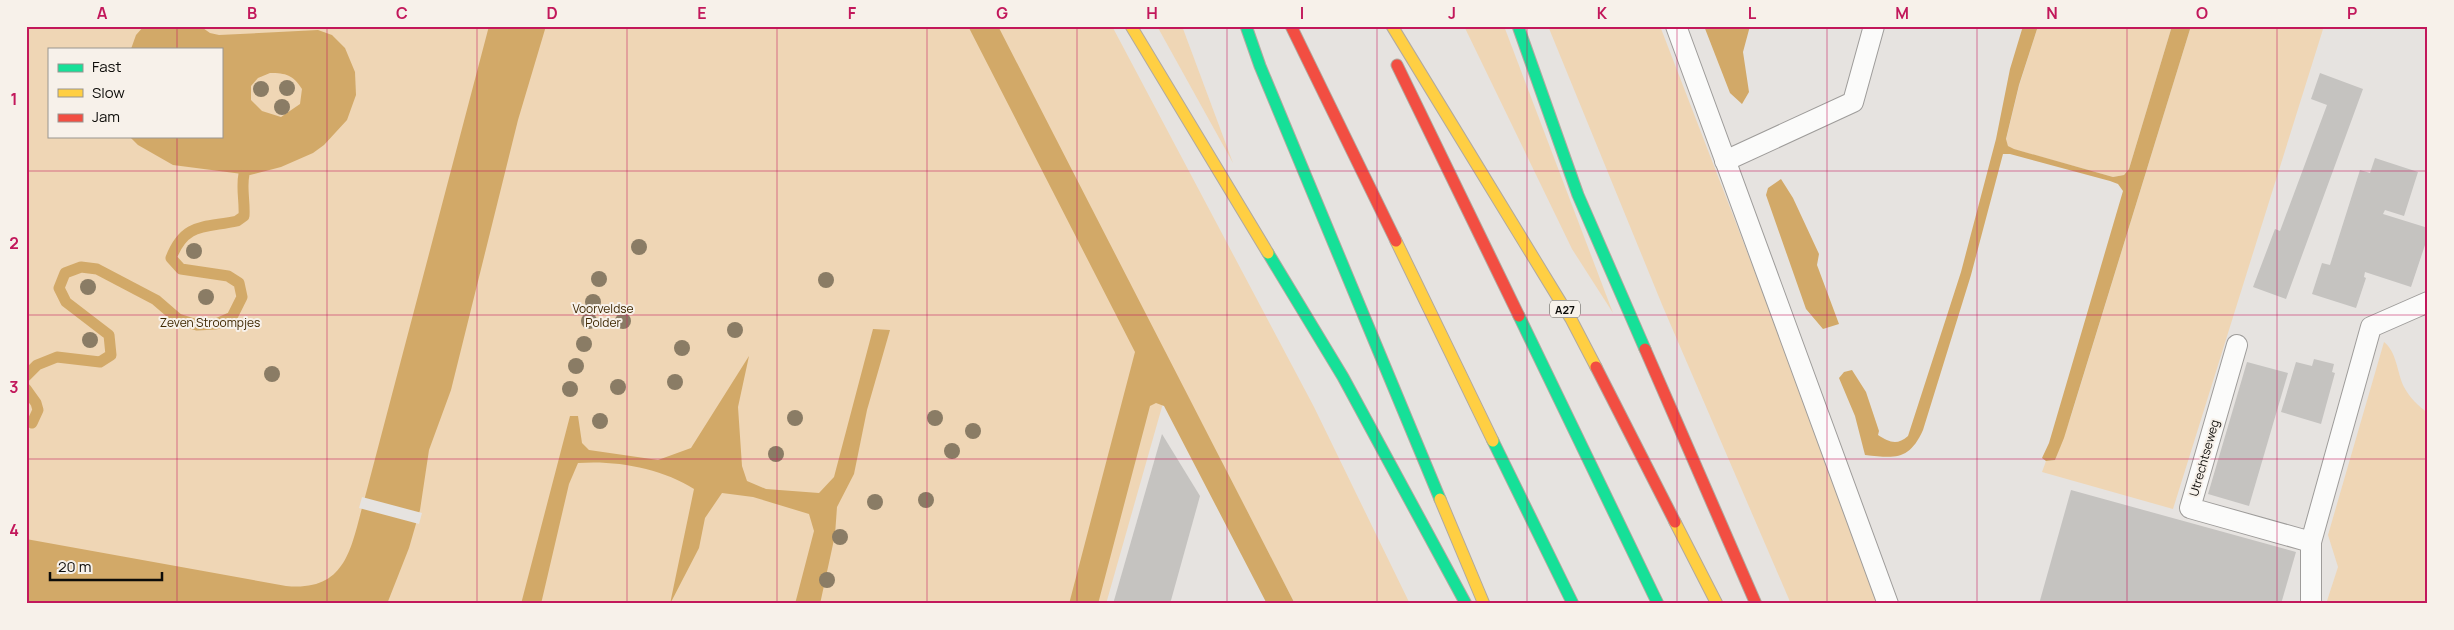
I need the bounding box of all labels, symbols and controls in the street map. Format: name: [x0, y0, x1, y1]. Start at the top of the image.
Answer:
text: A: [97, 2, 108, 24]
text: B: [247, 2, 257, 24]
text: C: [396, 2, 408, 24]
text: D: [546, 2, 558, 24]
text: E: [697, 2, 707, 24]
text: F: [848, 2, 857, 24]
text: G: [996, 2, 1008, 24]
text: H: [1146, 2, 1158, 24]
text: I: [1300, 2, 1304, 24]
text: J: [1448, 2, 1456, 24]
text: K: [1597, 2, 1608, 24]
text: L: [1748, 2, 1757, 24]
text: M: [1895, 2, 1909, 24]
text: N: [2046, 2, 2058, 24]
text: O: [2196, 2, 2208, 24]
text: P: [2347, 2, 2357, 24]
legend: [48, 48, 222, 138]
text: Fast: [92, 56, 121, 77]
text: Slow: [92, 82, 125, 103]
text: 1: [10, 88, 18, 110]
text: Jam: [92, 106, 120, 127]
text: 2: [9, 232, 19, 254]
park label: Voorveldse Polder: [572, 300, 634, 331]
road number: A27: [1550, 300, 1580, 318]
park label: Zeven Stroompjes: [160, 314, 260, 331]
text: 3: [9, 376, 19, 398]
street label: Utrechtseweg: [2185, 418, 2223, 498]
text: 4: [9, 519, 19, 541]
scale bar: [50, 550, 162, 582]
text: 20 m: [58, 556, 91, 577]

